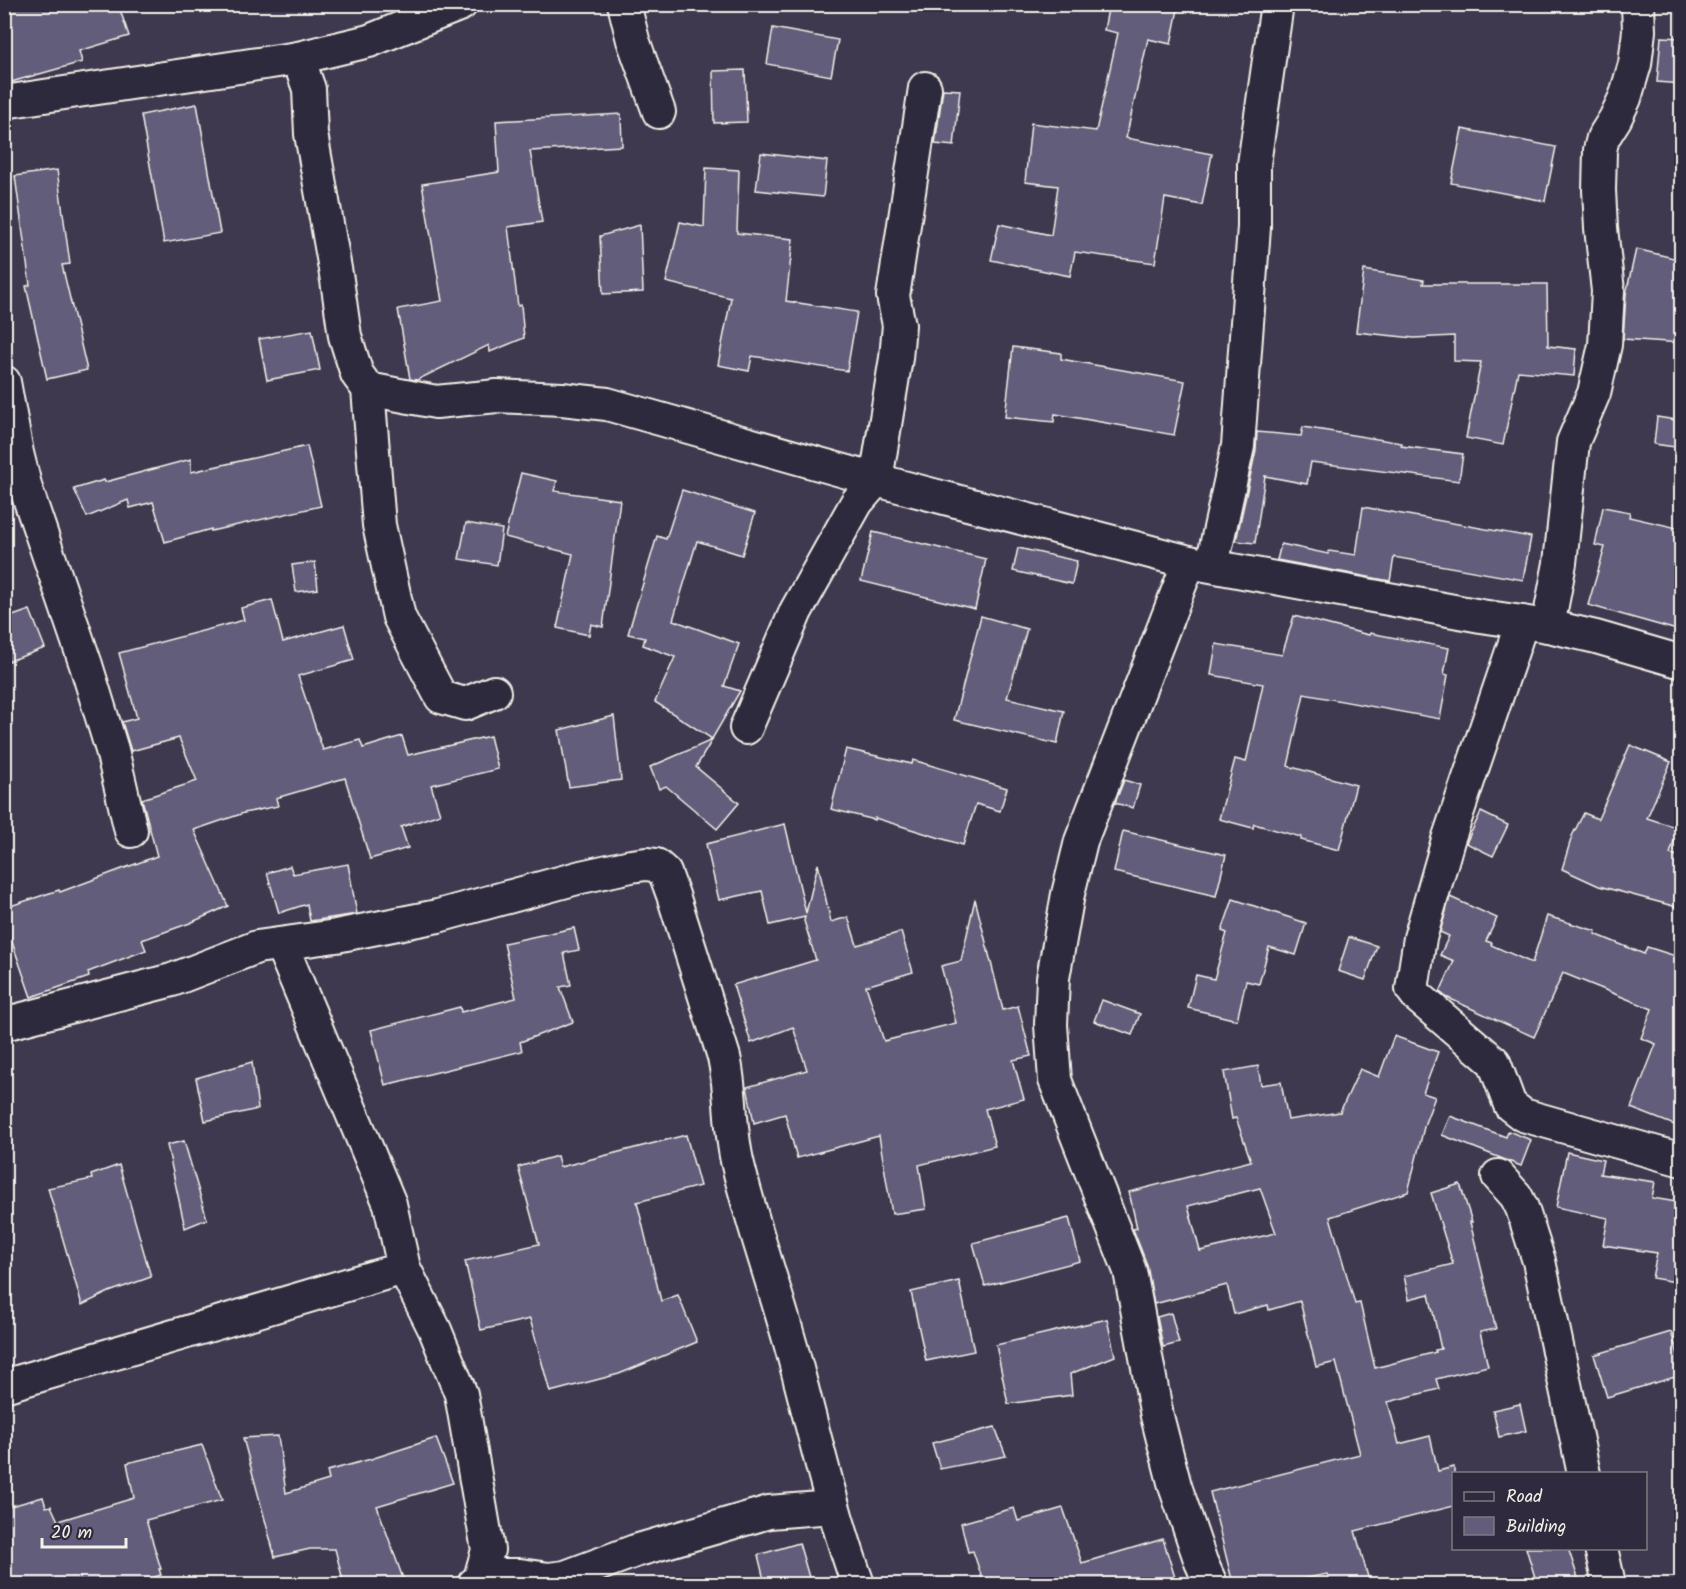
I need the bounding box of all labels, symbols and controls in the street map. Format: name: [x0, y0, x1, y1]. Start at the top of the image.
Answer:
legend: [1452, 1472, 1647, 1550]
text: Road: [1506, 1483, 1543, 1512]
scale bar: [42, 1511, 126, 1549]
text: Building: [1506, 1513, 1566, 1542]
text: 20 m: [51, 1519, 92, 1548]

